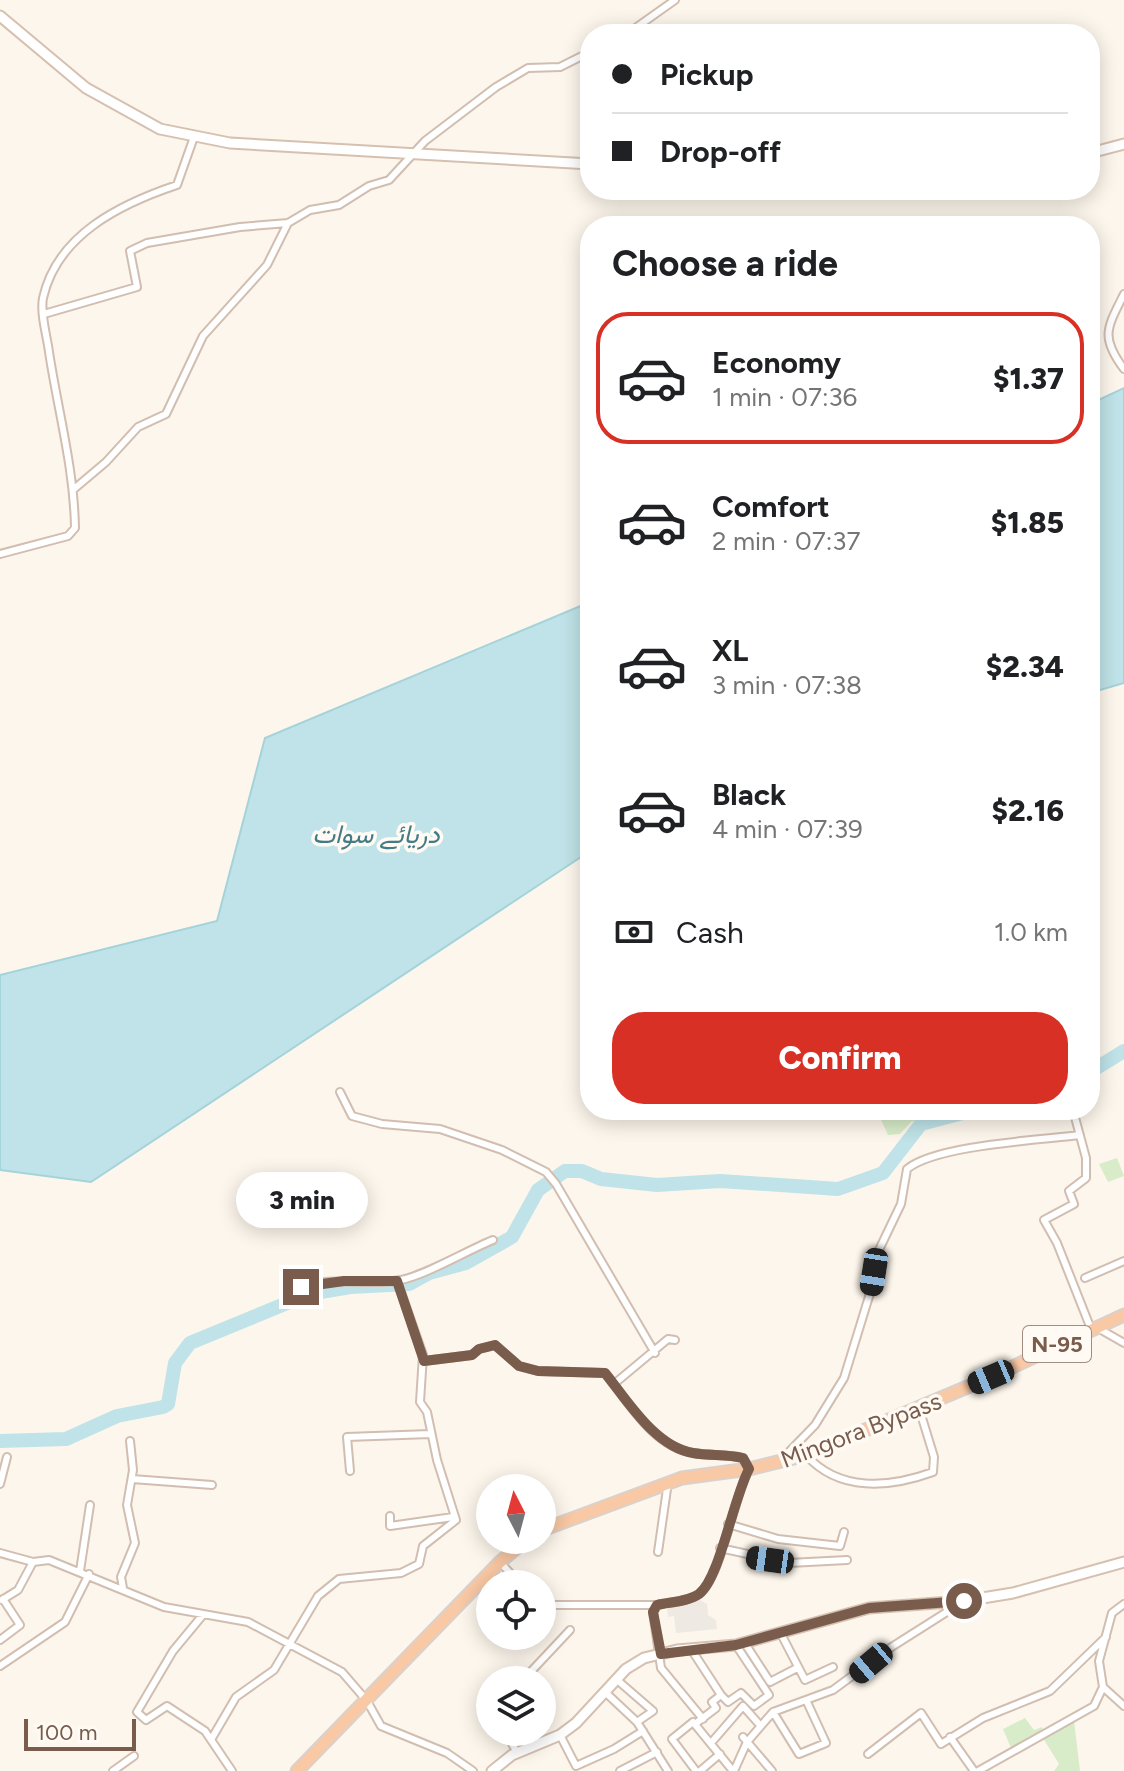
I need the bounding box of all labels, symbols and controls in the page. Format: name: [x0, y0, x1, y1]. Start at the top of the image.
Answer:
text: Pickup: [660, 56, 754, 93]
text: Drop-off: [660, 133, 781, 170]
text: Choose a ride: [612, 242, 838, 285]
icon: car: [616, 342, 688, 414]
text: Economy: [712, 344, 841, 381]
text: $1.37: [993, 360, 1064, 397]
text: 1 min · 07:36: [712, 381, 857, 413]
icon: car: [616, 486, 688, 558]
text: Comfort: [712, 488, 830, 525]
text: $1.85: [991, 504, 1064, 541]
text: 2 min · 07:37: [712, 525, 860, 557]
icon: car: [616, 630, 688, 702]
text: XL: [712, 632, 748, 669]
text: $2.34: [986, 648, 1064, 685]
text: 3 min · 07:38: [712, 669, 862, 701]
icon: car: [616, 774, 688, 846]
text: Black: [712, 776, 786, 813]
text: $2.16: [991, 792, 1064, 829]
text: 4 min · 07:39: [712, 813, 863, 845]
water label: دریائے سوات: [312, 818, 440, 850]
icon: cash: [612, 910, 656, 954]
text: Cash: [676, 914, 744, 951]
text: 1.0 km: [994, 916, 1068, 948]
button: Confirm: [612, 1012, 1068, 1104]
callout: 3 min: [235, 1171, 367, 1227]
text: 3 min: [269, 1184, 335, 1216]
car: [858, 1246, 890, 1298]
route end: [283, 1269, 319, 1305]
road number: N-95: [1023, 1326, 1091, 1362]
car: [964, 1357, 1018, 1397]
street label: Mingora Bypass: [777, 1386, 945, 1474]
north arrow: [476, 1474, 556, 1554]
map controls: [476, 1474, 556, 1746]
car: [745, 1545, 795, 1575]
button: locate: [476, 1570, 556, 1650]
route start: [946, 1583, 982, 1619]
car: [845, 1638, 897, 1688]
button: layers: [476, 1666, 556, 1746]
scale bar: [24, 1715, 136, 1751]
text: 100 m: [36, 1719, 97, 1746]

